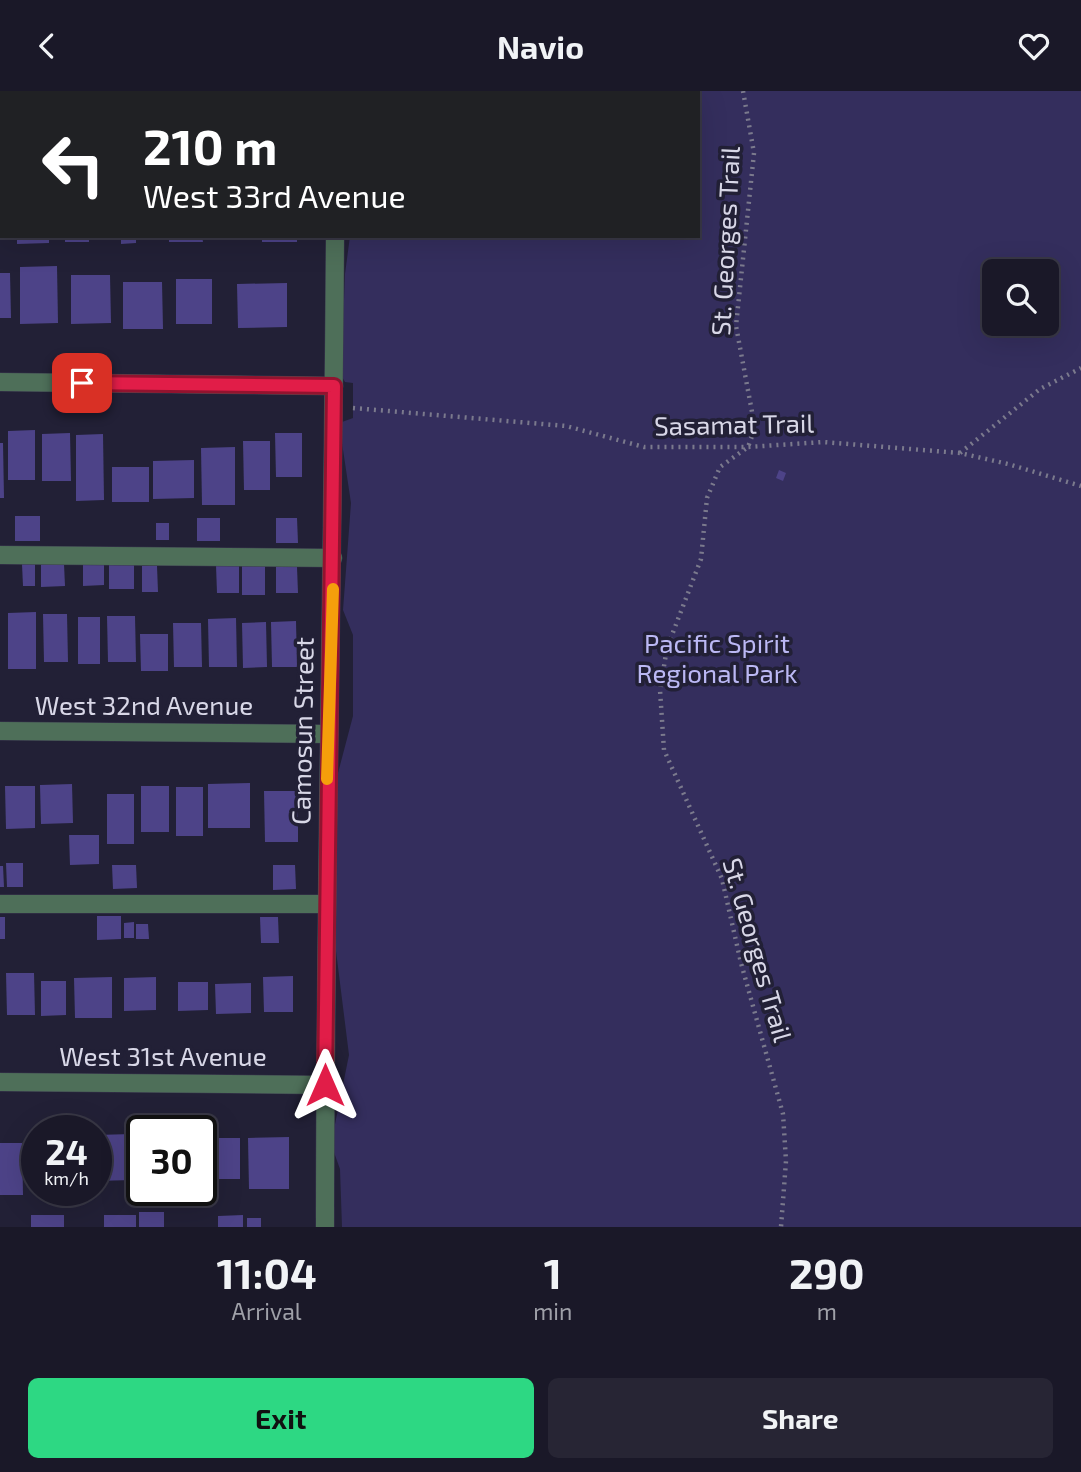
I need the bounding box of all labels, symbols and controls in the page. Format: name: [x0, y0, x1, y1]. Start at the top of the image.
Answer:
icon: back: [28, 27, 66, 65]
text: Navio: [497, 27, 584, 65]
icon: heart: [1015, 27, 1053, 65]
text: 210 m: [143, 116, 277, 175]
icon: left: [28, 119, 119, 210]
street label: St. Georges Trail: [704, 145, 745, 337]
text: West 33rd Avenue: [143, 176, 406, 214]
map controls: [982, 259, 1059, 336]
button: search: [982, 259, 1059, 336]
pin: [52, 353, 112, 413]
icon: arrive: [63, 364, 101, 402]
street label: Sasamat Trail: [654, 407, 815, 440]
park label: Pacific Spirit Regional Park: [636, 627, 798, 688]
street label: Camosun Street: [284, 637, 319, 825]
street label: West 32nd Avenue: [35, 689, 253, 720]
street label: St. Georges Trail: [717, 854, 800, 1045]
street label: West 31st Avenue: [59, 1040, 267, 1071]
position arrow: [288, 1048, 362, 1122]
speed limit sign: 30: [126, 1115, 217, 1206]
text: 24: [45, 1130, 88, 1172]
text: km/h: [44, 1167, 89, 1189]
text: 11:04: [216, 1247, 317, 1297]
text: 1: [544, 1247, 562, 1297]
text: 290: [789, 1247, 865, 1297]
text: Arrival: [232, 1297, 302, 1325]
text: min: [533, 1297, 572, 1325]
text: m: [817, 1297, 837, 1325]
button: Exit: [28, 1378, 534, 1458]
button: Share: [548, 1378, 1053, 1458]

